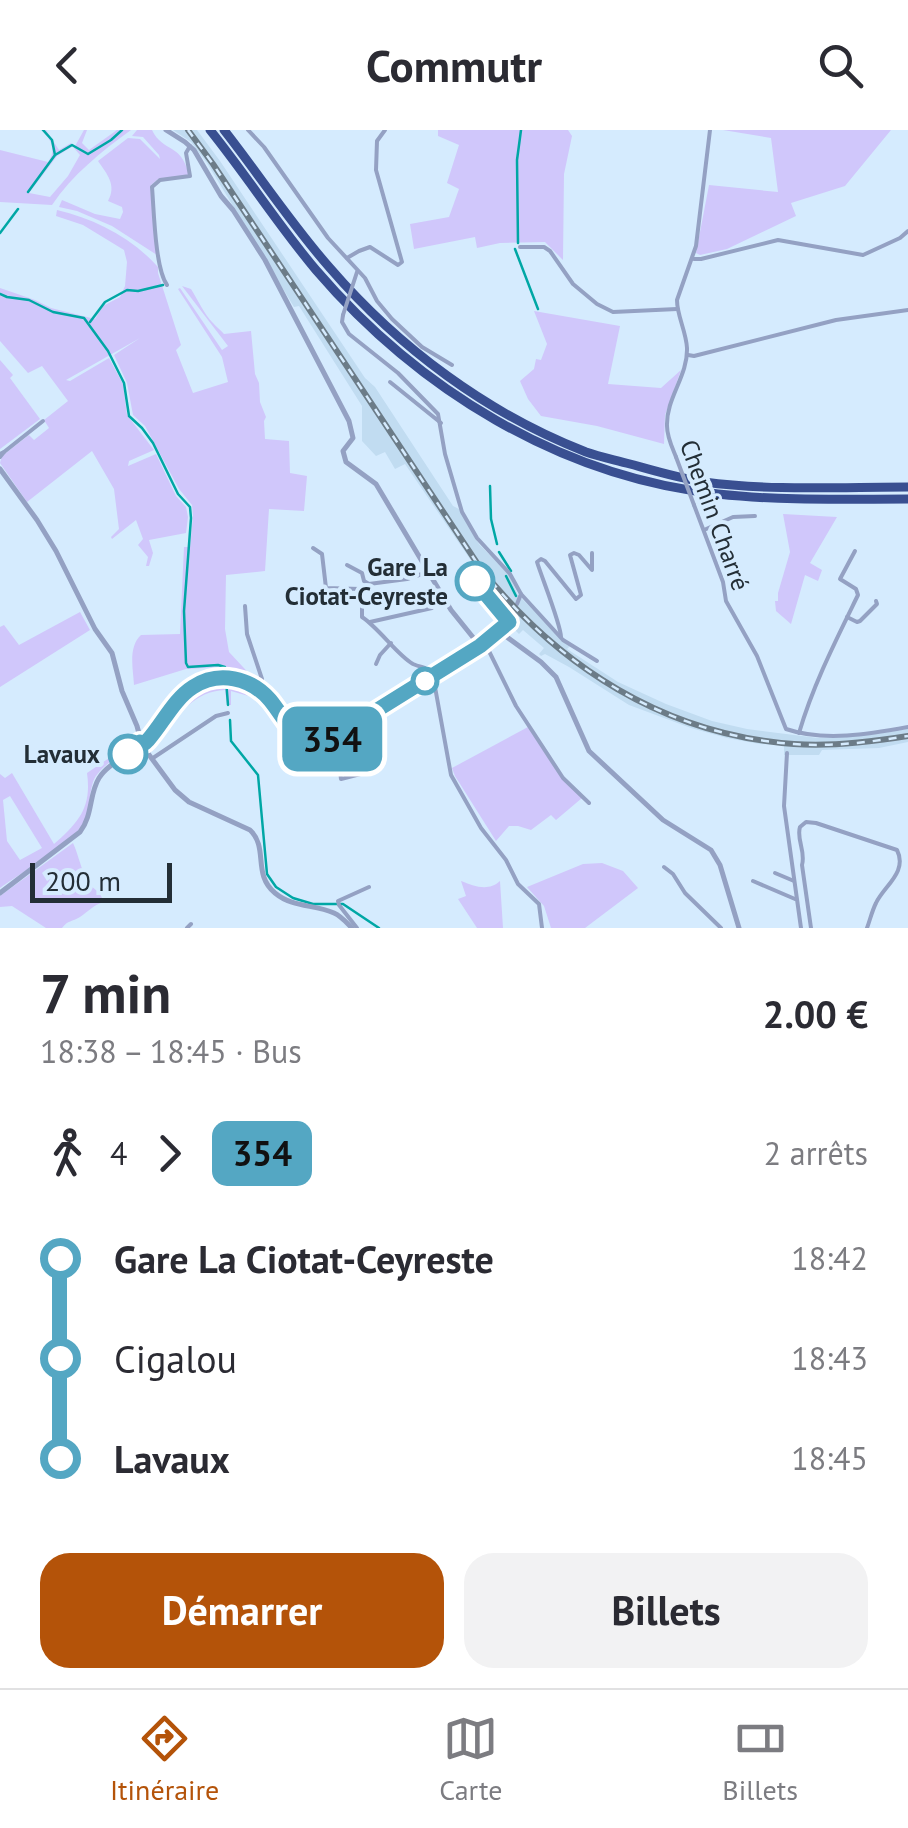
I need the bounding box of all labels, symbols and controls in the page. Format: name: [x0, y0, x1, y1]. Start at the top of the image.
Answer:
text: Commutr: [366, 36, 542, 94]
icon: back: [40, 38, 95, 93]
icon: search: [813, 38, 868, 93]
street label: Chemin Charré: [673, 435, 757, 595]
place label: Gare La Ciotat-Ceyreste: [285, 551, 448, 612]
marker: Gare La Ciotat-Ceyreste: [456, 562, 494, 600]
unlabelled marker: [412, 668, 438, 694]
line badge: 354: [274, 706, 390, 772]
text: 354: [302, 716, 362, 762]
marker: Lavaux: [109, 735, 147, 773]
place label: Lavaux: [24, 738, 100, 770]
scale bar: [30, 858, 172, 903]
text: 200 m: [45, 862, 121, 899]
text: 7 min: [40, 957, 171, 1028]
text: 2.00 €: [763, 989, 868, 1038]
text: 18:38 – 18:45 · Bus: [40, 1030, 302, 1072]
icon: walk: [40, 1126, 95, 1181]
icon: forward: [142, 1126, 197, 1181]
text: 354: [232, 1130, 292, 1176]
text: 4: [110, 1132, 127, 1174]
text: 2 arrêts: [764, 1132, 868, 1174]
text: Gare La Ciotat-Ceyreste: [114, 1234, 494, 1283]
text: 18:42: [791, 1237, 868, 1279]
text: Cigalou: [114, 1334, 237, 1383]
text: 18:43: [791, 1337, 868, 1379]
text: Lavaux: [114, 1434, 230, 1483]
text: 18:45: [791, 1437, 868, 1479]
button: Démarrer: [40, 1553, 444, 1668]
button: Billets: [464, 1553, 868, 1668]
tab: Itinéraire: [110, 1711, 219, 1808]
tab: Carte: [439, 1711, 502, 1808]
tab: Billets: [722, 1711, 798, 1808]

